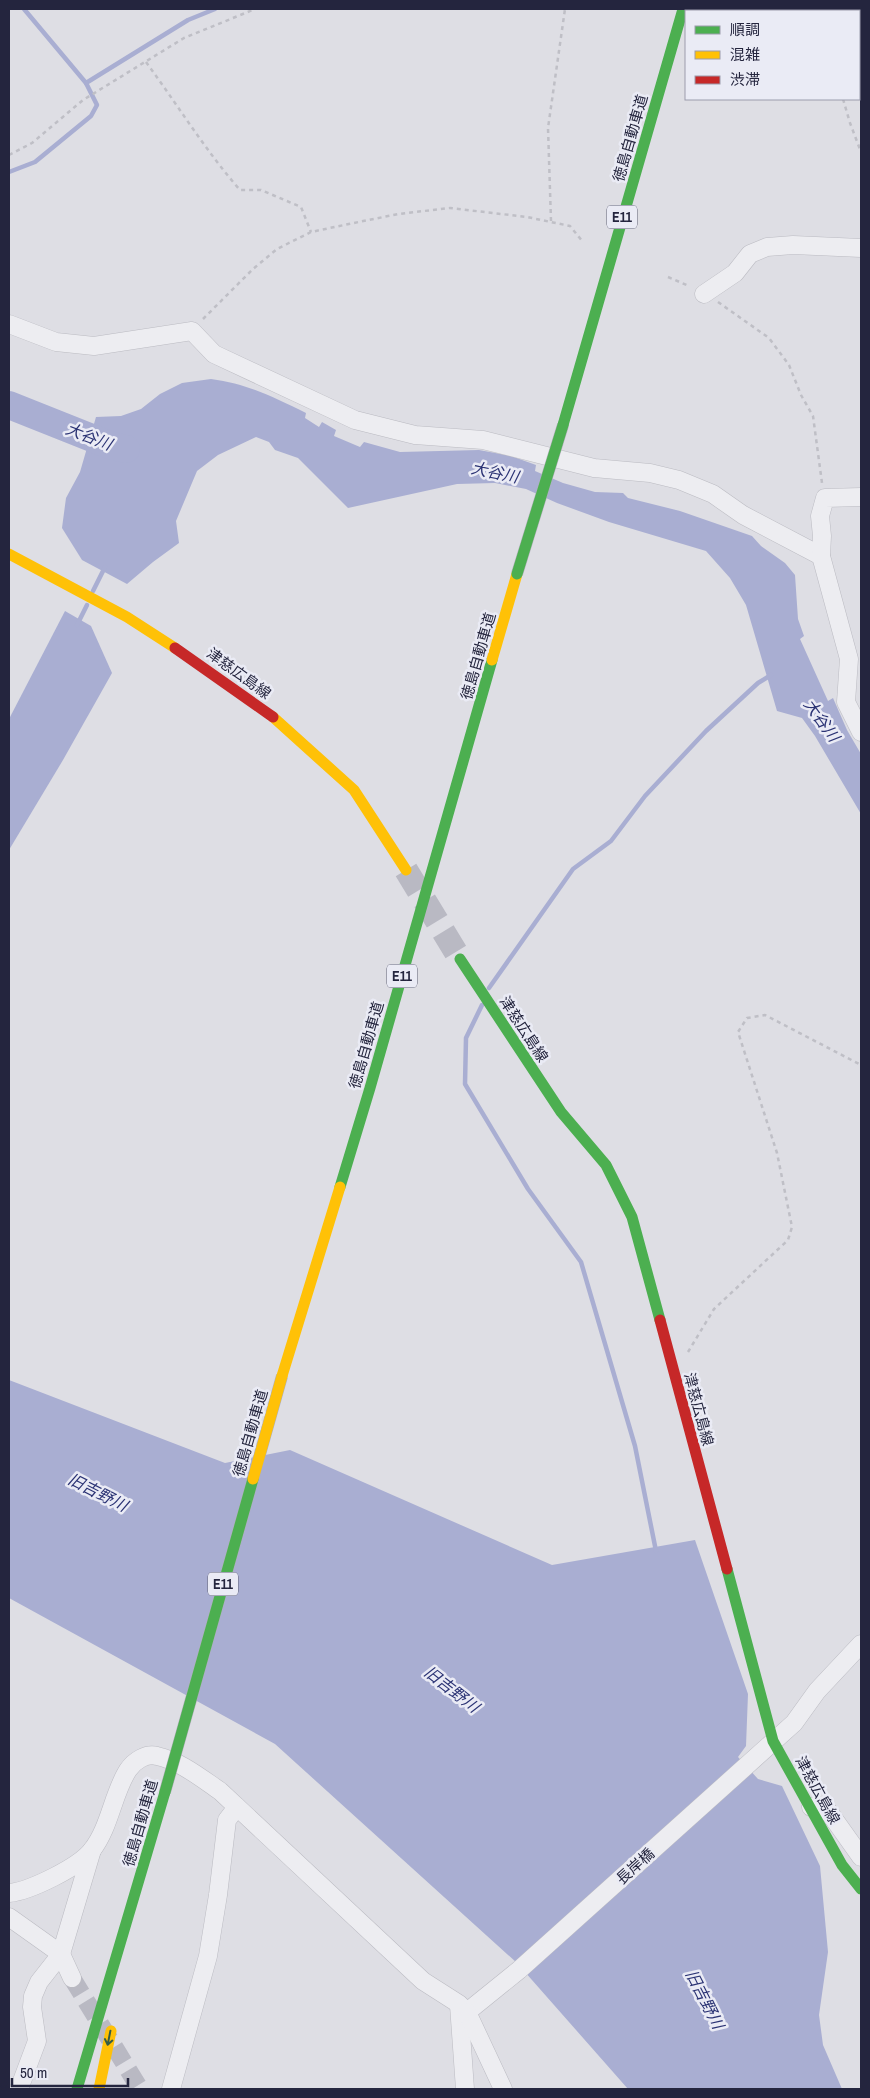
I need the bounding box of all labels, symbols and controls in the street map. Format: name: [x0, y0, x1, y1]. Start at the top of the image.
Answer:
legend: [685, 10, 860, 100]
text: 順調: [730, 19, 760, 40]
text: 混雑: [730, 44, 760, 65]
text: 渋滞: [730, 69, 760, 90]
street label: 徳島自動車道: [608, 92, 652, 184]
road number: E11: [607, 206, 637, 228]
water label: 大谷川: [63, 417, 117, 456]
water label: 大谷川: [469, 456, 523, 488]
street label: 徳島自動車道: [456, 610, 500, 702]
street label: 津慈広島線: [202, 642, 276, 704]
water label: 大谷川: [799, 694, 846, 747]
road number: E11: [387, 964, 417, 988]
street label: 津慈広島線: [495, 992, 553, 1066]
street label: 徳島自動車道: [344, 999, 388, 1091]
street label: 津慈広島線: [679, 1370, 719, 1448]
street label: 徳島自動車道: [228, 1387, 272, 1479]
water label: 旧吉野川: [64, 1468, 133, 1517]
road number: E11: [208, 1572, 238, 1596]
water label: 旧吉野川: [420, 1661, 486, 1719]
street label: 津慈広島線: [791, 1752, 845, 1828]
street label: 徳島自動車道: [118, 1777, 162, 1869]
street label: 長岸橋: [611, 1843, 659, 1889]
water label: 旧吉野川: [681, 1965, 730, 2034]
one-way arrow: [104, 2029, 114, 2045]
scale bar: [12, 2056, 129, 2088]
text: 50 m: [20, 2062, 47, 2083]

